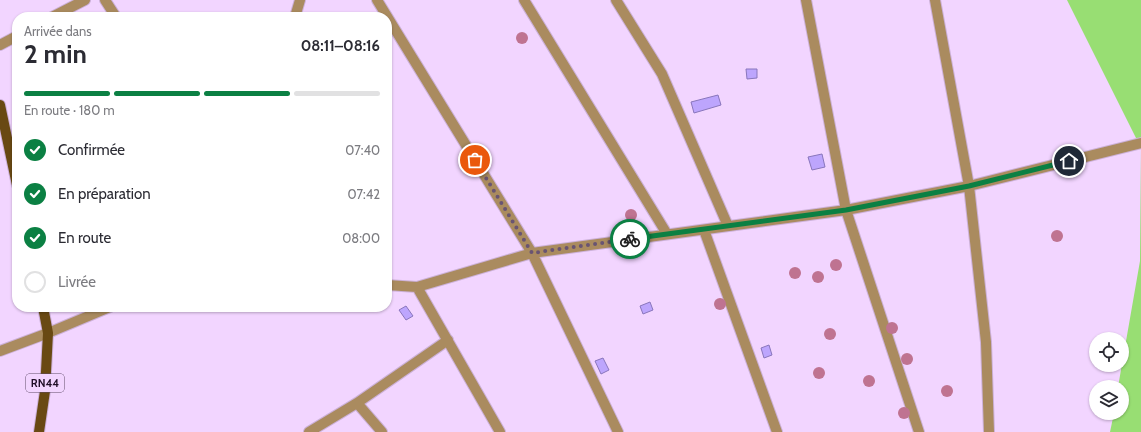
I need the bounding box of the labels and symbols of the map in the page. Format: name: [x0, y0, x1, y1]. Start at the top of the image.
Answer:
pin: [458, 143, 492, 177]
pin: [1052, 144, 1086, 178]
courier: [610, 219, 650, 259]
road number: RN44: [26, 374, 64, 392]

